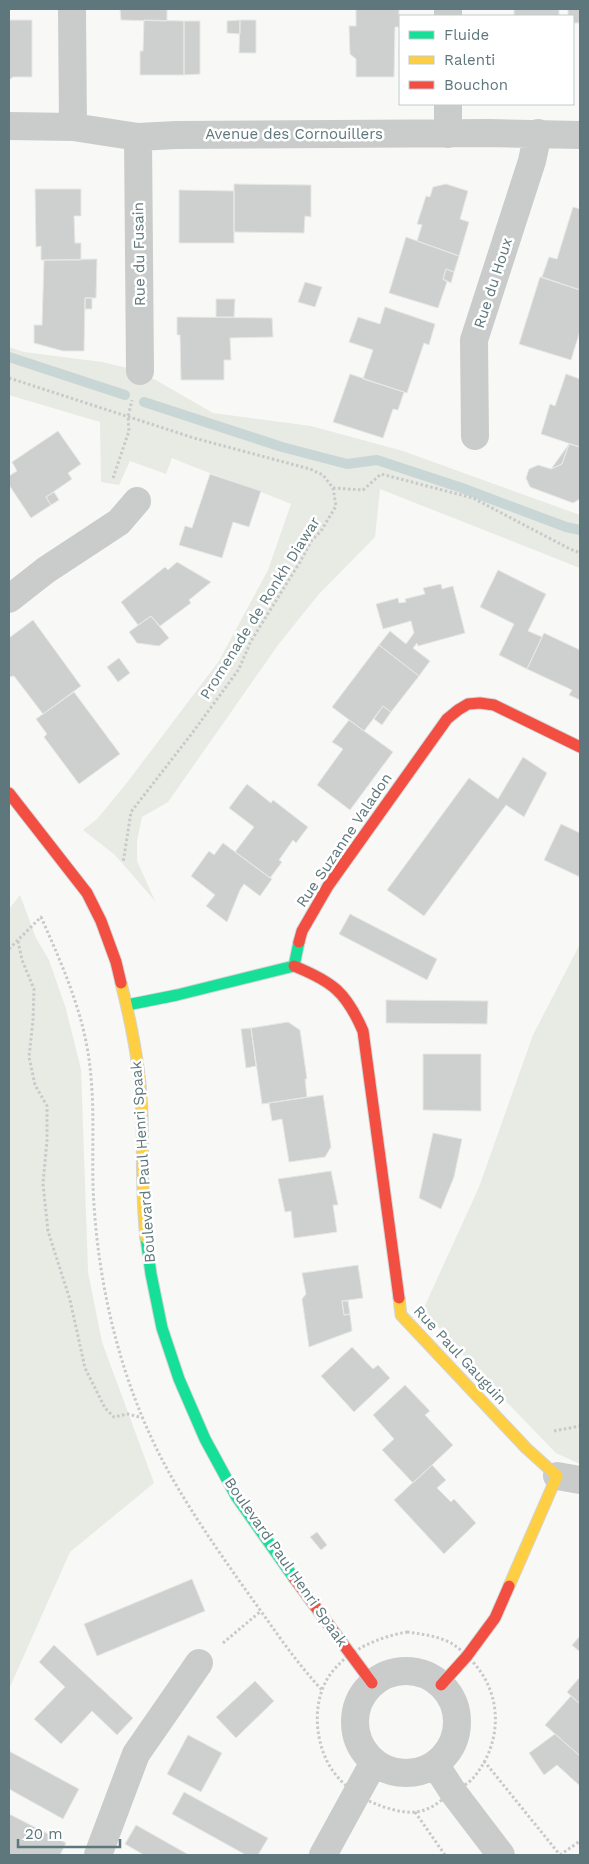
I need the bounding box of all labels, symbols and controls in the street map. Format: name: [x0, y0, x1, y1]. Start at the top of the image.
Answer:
legend: [399, 15, 574, 105]
text: Fluide: [444, 26, 489, 44]
text: Ralenti: [444, 51, 495, 69]
text: Bouchon: [444, 76, 508, 94]
street label: Avenue des Cornouillers: [205, 125, 383, 143]
street label: Rue du Fusain: [129, 202, 149, 306]
street label: Rue du Houx: [470, 236, 516, 330]
street label: Promenade de Ronkh Diawar: [196, 513, 324, 703]
street label: Rue Suzanne Valadon: [292, 769, 396, 911]
street label: Boulevard Paul Henri Spaak: [127, 1060, 159, 1263]
street label: Rue Paul Gauguin: [410, 1302, 510, 1408]
street label: Boulevard Paul Henri Spaak: [221, 1474, 352, 1650]
scale bar: [18, 1816, 120, 1848]
text: 20 m: [25, 1825, 63, 1843]

